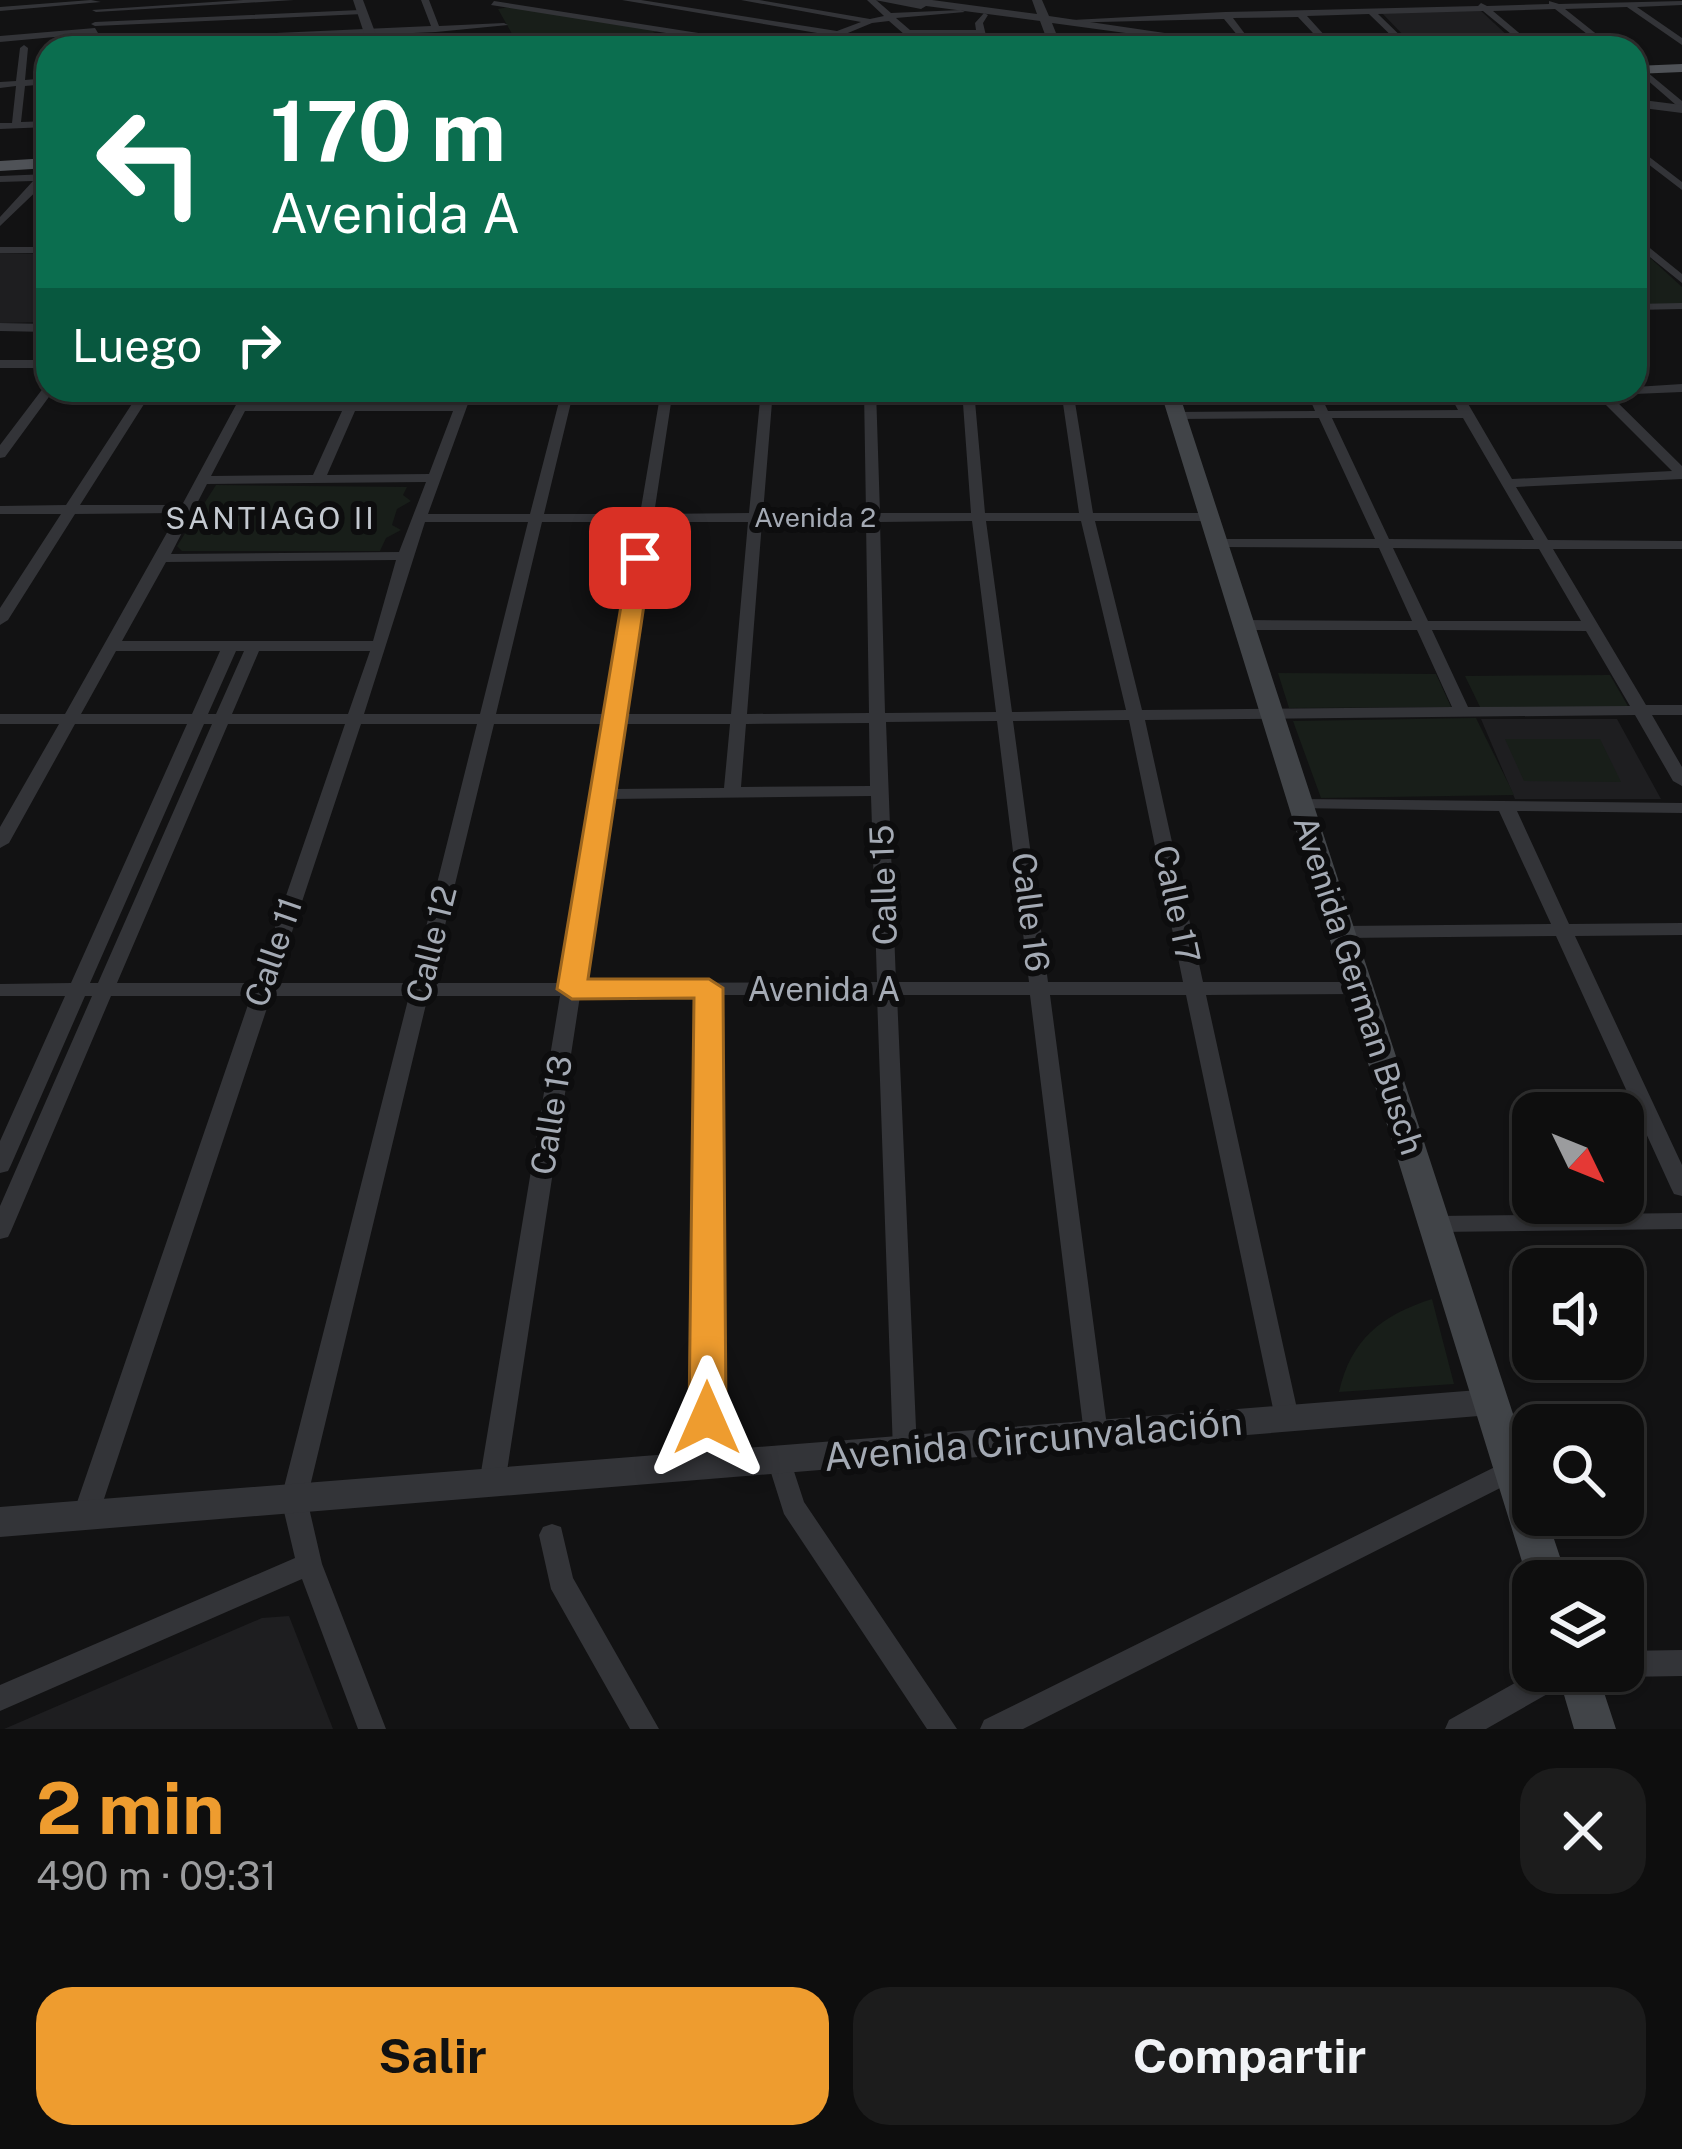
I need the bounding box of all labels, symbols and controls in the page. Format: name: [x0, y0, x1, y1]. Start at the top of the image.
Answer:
text: 170 m: [270, 81, 506, 180]
icon: left: [72, 84, 228, 240]
text: Avenida A: [270, 182, 520, 245]
icon: right: [226, 312, 292, 378]
text: Luego: [72, 319, 202, 372]
district label: SANTIAGO II: [165, 500, 377, 536]
street label: Avenida 2: [754, 501, 876, 533]
pin: [589, 507, 691, 609]
icon: arrive: [607, 525, 673, 591]
street label: Avenida German Busch: [1286, 811, 1432, 1159]
street label: Calle 15: [862, 824, 904, 946]
street label: Calle 17: [1146, 842, 1208, 966]
street label: Calle 16: [1005, 850, 1057, 974]
street label: Calle 12: [398, 882, 464, 1006]
street label: Calle 11: [237, 892, 309, 1012]
street label: Avenida A: [747, 970, 901, 1008]
street label: Calle 13: [523, 1053, 579, 1177]
north arrow: [1512, 1092, 1644, 1224]
map controls: [1512, 1092, 1644, 1692]
button: sound: [1512, 1248, 1644, 1380]
position arrow: [644, 1355, 770, 1481]
street label: Avenida Circunvalación: [822, 1398, 1244, 1480]
button: search: [1512, 1404, 1644, 1536]
button: layers: [1512, 1560, 1644, 1692]
text: 2 min: [36, 1766, 225, 1850]
button: close: [1520, 1768, 1646, 1894]
text: 490 m · 09:31: [36, 1853, 277, 1899]
button: Salir: [36, 1987, 829, 2125]
button: Compartir: [853, 1987, 1646, 2125]

